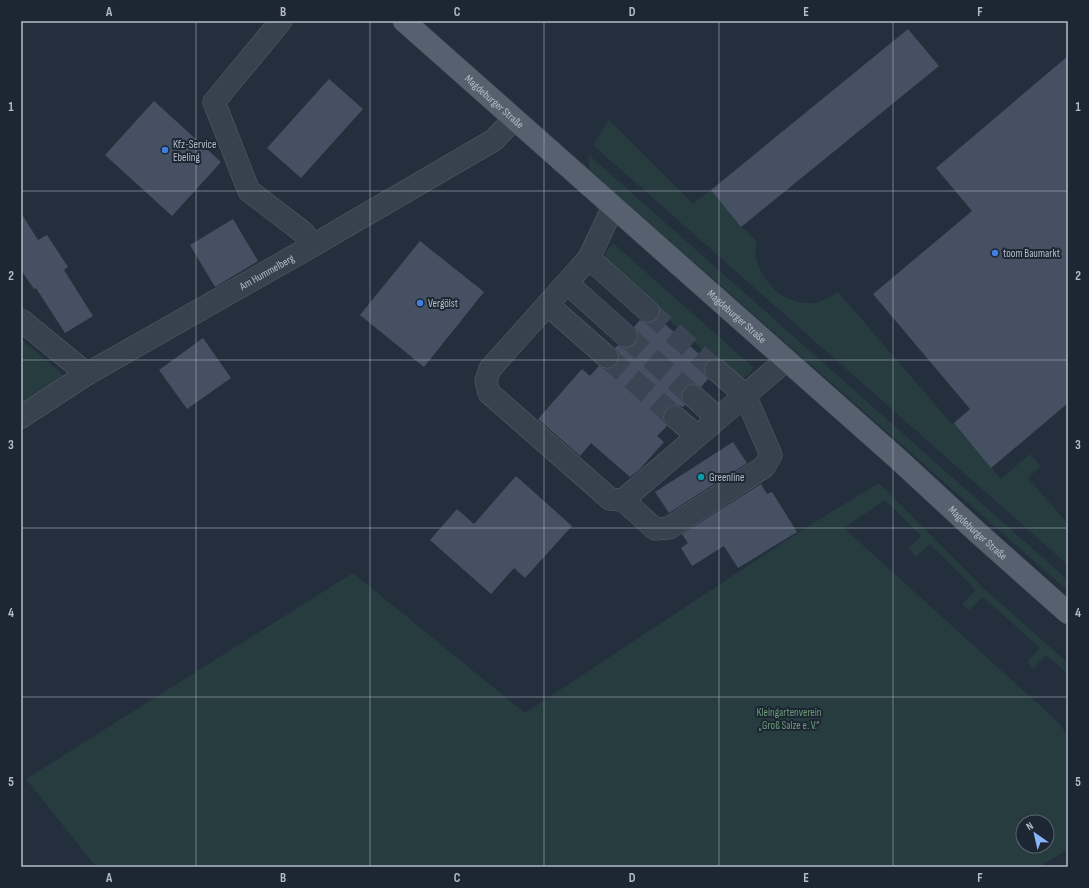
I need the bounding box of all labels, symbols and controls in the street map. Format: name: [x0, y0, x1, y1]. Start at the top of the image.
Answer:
text: A: [105, 4, 113, 20]
text: B: [280, 4, 286, 20]
text: C: [454, 4, 461, 20]
text: D: [629, 4, 636, 20]
text: E: [803, 4, 809, 20]
text: F: [977, 4, 983, 20]
street label: Magdeburger Straße: [462, 72, 526, 131]
text: 1: [8, 99, 14, 115]
text: 1: [1075, 99, 1081, 115]
place label: Kfz-Service Ebeling: [173, 138, 216, 164]
marker: Kfz-Service Ebeling: [160, 145, 170, 155]
place label: toom Baumarkt: [1003, 247, 1061, 260]
marker: toom Baumarkt: [990, 248, 1000, 258]
street label: Am Hummelberg: [236, 251, 297, 293]
text: 2: [8, 268, 14, 284]
text: 2: [1075, 268, 1081, 284]
street label: Magdeburger Straße: [705, 287, 769, 346]
place label: Vergölst: [428, 297, 459, 310]
marker: Vergölst: [415, 298, 425, 308]
text: 3: [8, 437, 14, 453]
text: 3: [1075, 437, 1081, 453]
place label: Greenline: [709, 471, 745, 484]
marker: Greenline: [696, 472, 706, 482]
street label: Magdeburger Straße: [946, 503, 1010, 563]
text: 4: [8, 605, 14, 621]
text: 4: [1075, 605, 1081, 621]
park label: Kleingartenverein „Groß Salze e. V.“: [756, 706, 822, 732]
text: 5: [8, 774, 14, 790]
text: 5: [1075, 774, 1081, 790]
north arrow: [1015, 814, 1055, 854]
text: N: [1024, 819, 1036, 833]
text: A: [105, 870, 113, 886]
text: B: [280, 870, 286, 886]
text: C: [454, 870, 461, 886]
text: D: [629, 870, 636, 886]
text: E: [803, 870, 809, 886]
text: F: [977, 870, 983, 886]

